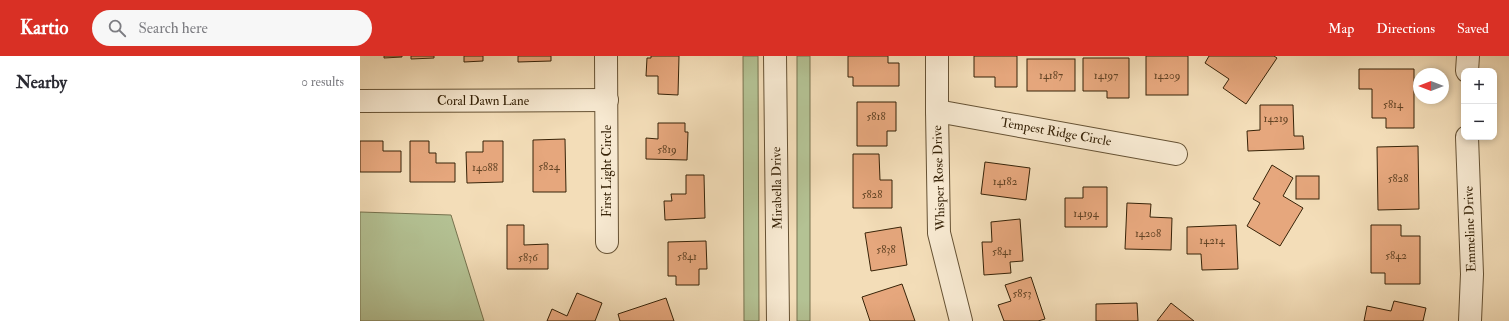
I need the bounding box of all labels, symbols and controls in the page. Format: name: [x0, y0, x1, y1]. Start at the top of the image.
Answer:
search box: [92, 10, 372, 46]
text: Kartio: [20, 16, 68, 40]
icon: search: [106, 17, 128, 39]
text: Search here: [138, 19, 208, 38]
text: Map: [1328, 20, 1354, 37]
text: Directions: [1376, 20, 1435, 37]
text: Saved: [1457, 20, 1489, 37]
north arrow: [1413, 68, 1449, 104]
map controls: [1461, 68, 1497, 140]
button: +: [1461, 68, 1497, 104]
house number: 14187: [1039, 69, 1063, 82]
house number: 14197: [1094, 69, 1118, 82]
house number: 14209: [1154, 69, 1180, 82]
text: Nearby: [16, 72, 67, 93]
text: 0 results: [301, 74, 344, 90]
street label: Coral Dawn Lane: [437, 93, 530, 109]
house number: 5814: [1383, 98, 1404, 111]
button: −: [1461, 104, 1497, 140]
house number: 5818: [866, 110, 886, 123]
house number: 14219: [1264, 112, 1288, 125]
street label: Tempest Ridge Circle: [999, 114, 1113, 151]
street label: First Light Circle: [599, 124, 615, 217]
street label: Whisper Rose Drive: [929, 124, 950, 232]
house number: 5819: [657, 143, 677, 156]
street label: Mirabella Drive: [768, 146, 786, 229]
house number: 5824: [538, 160, 561, 173]
house number: 14088: [472, 161, 498, 174]
house number: 5828: [1388, 172, 1408, 185]
house number: 14182: [993, 175, 1018, 188]
street label: Emmeline Drive: [1460, 185, 1480, 272]
house number: 5828: [862, 188, 882, 201]
house number: 14194: [1073, 207, 1100, 220]
house number: 14208: [1135, 227, 1161, 240]
house number: 14214: [1199, 234, 1226, 247]
house number: 5838: [876, 243, 896, 256]
house number: 5841: [992, 245, 1012, 258]
house number: 5842: [1385, 249, 1407, 262]
house number: 5841: [677, 250, 697, 263]
house number: 5836: [518, 251, 539, 264]
house number: 5853: [1012, 287, 1032, 300]

